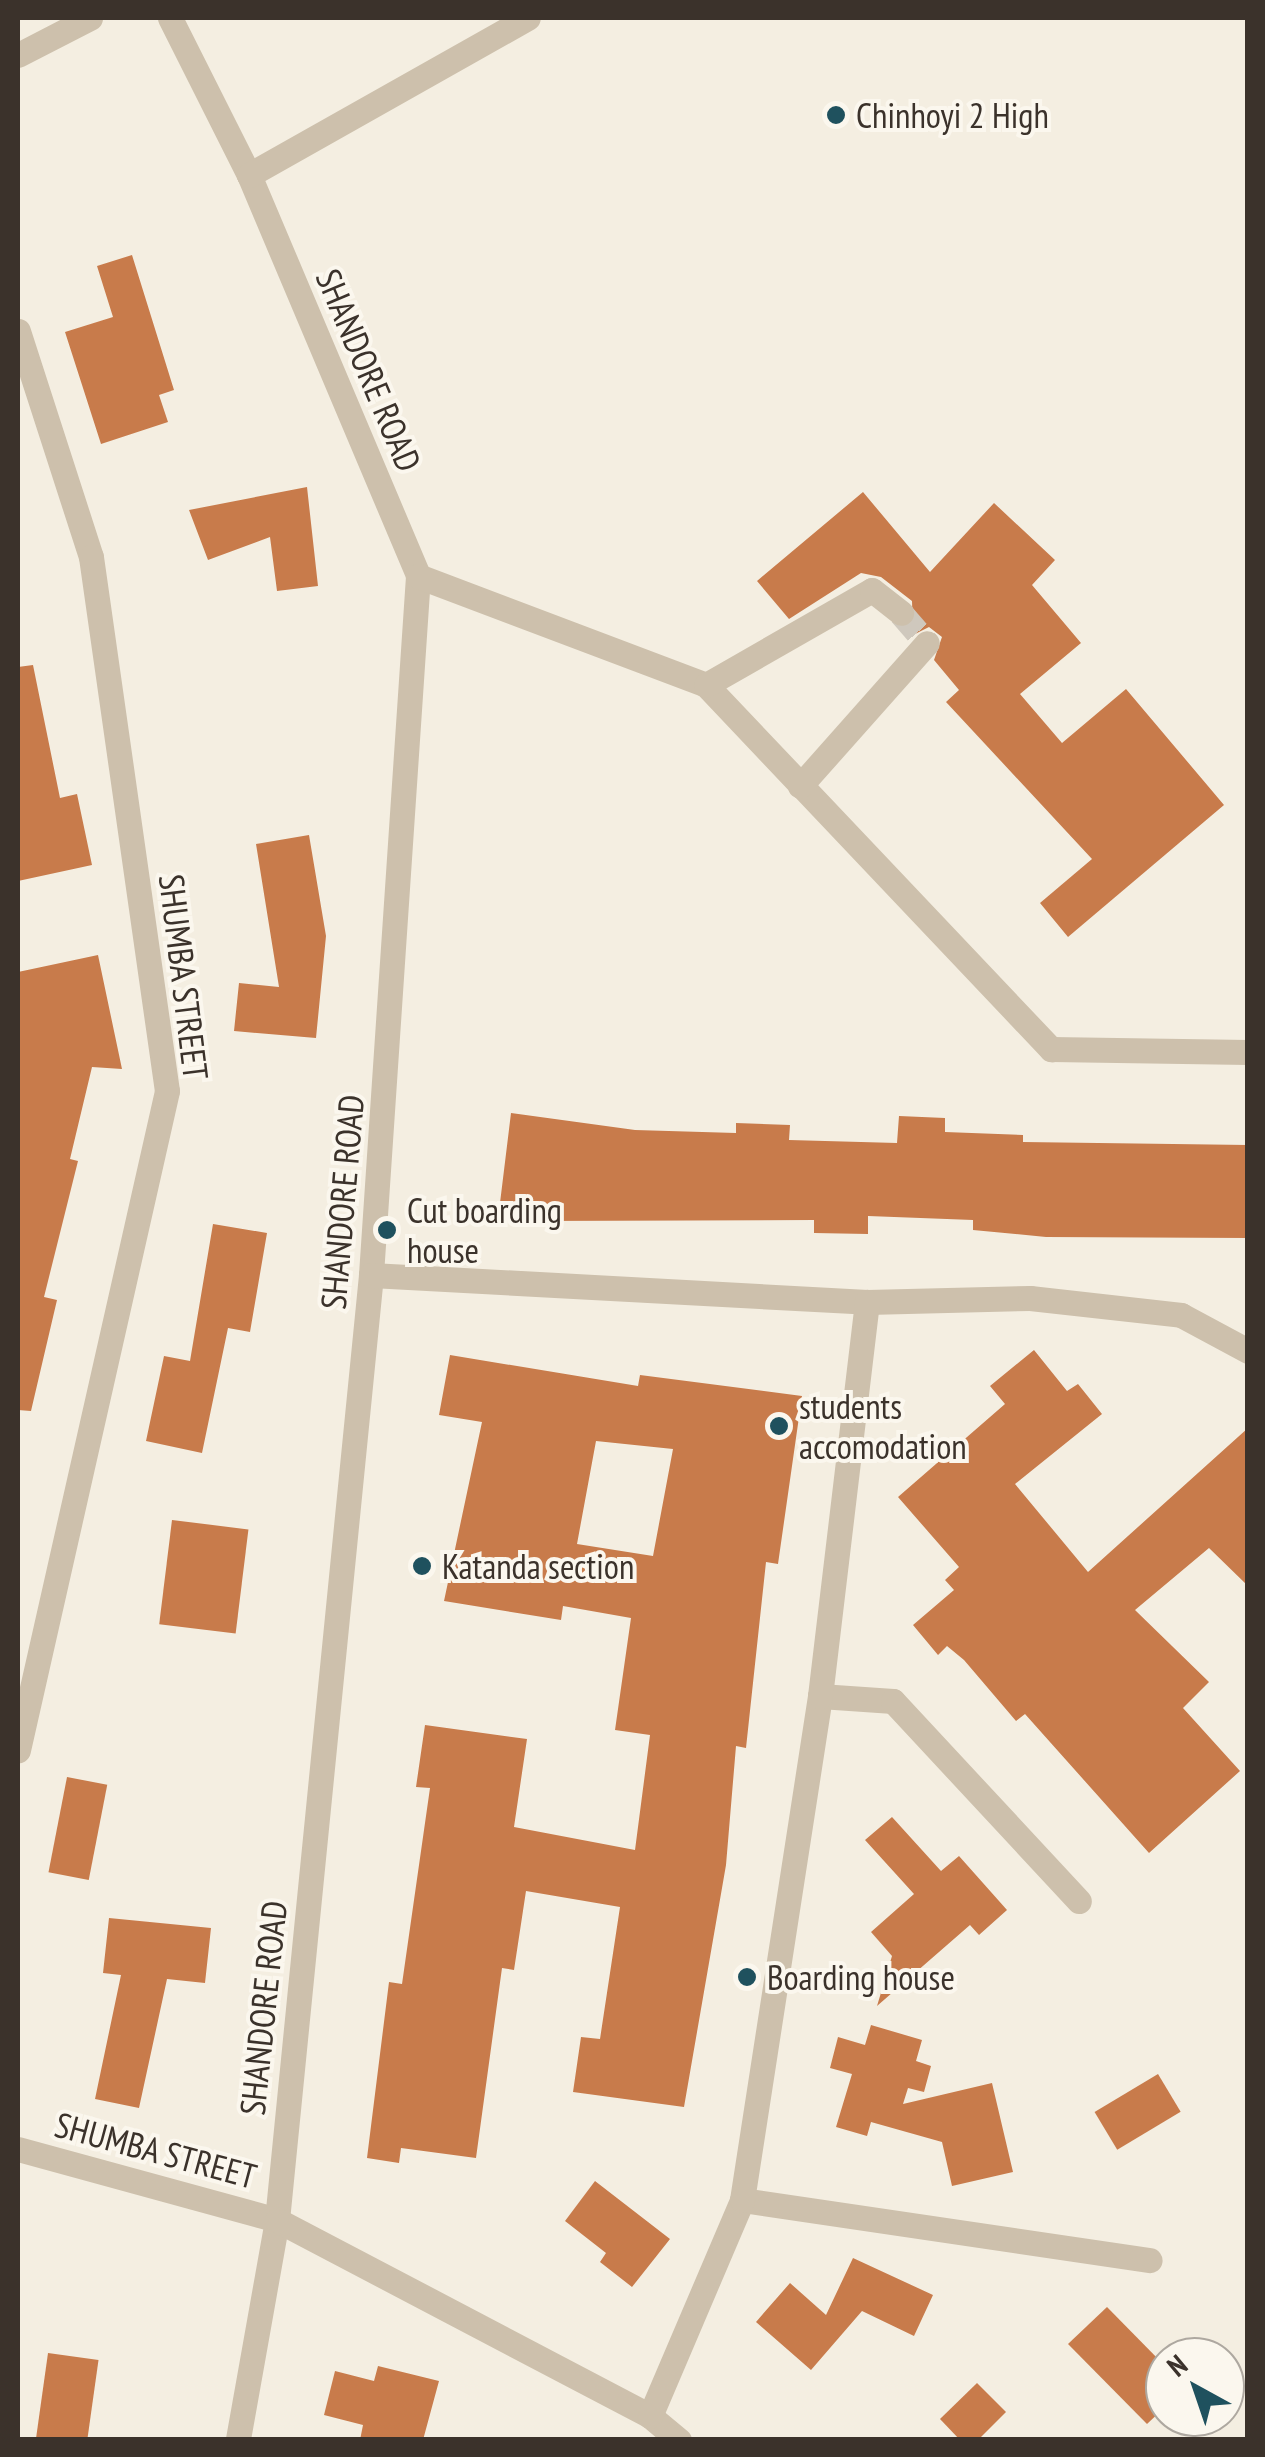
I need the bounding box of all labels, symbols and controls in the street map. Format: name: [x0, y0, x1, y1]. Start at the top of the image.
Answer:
place label: Chinhoyi 2 High: [856, 94, 1049, 136]
marker: Chinhoyi 2 High: [825, 104, 847, 126]
street label: SHANDORE ROAD: [308, 263, 430, 477]
street label: SHUMBA STREET: [150, 871, 218, 1083]
street label: SHANDORE ROAD: [312, 1093, 372, 1311]
place label: Cut boarding house: [407, 1189, 562, 1271]
marker: Cut boarding house: [376, 1219, 398, 1241]
place label: students accomodation: [799, 1385, 967, 1467]
marker: students accomodation: [768, 1415, 790, 1437]
place label: Katanda section: [442, 1545, 634, 1587]
marker: Katanda section: [411, 1555, 433, 1577]
street label: SHANDORE ROAD: [231, 1899, 295, 2117]
place label: Boarding house: [767, 1956, 955, 1998]
marker: Boarding house: [736, 1966, 758, 1988]
street label: SHUMBA STREET: [50, 2103, 262, 2197]
north arrow: [1145, 2337, 1245, 2437]
text: N: [1159, 2346, 1194, 2384]

